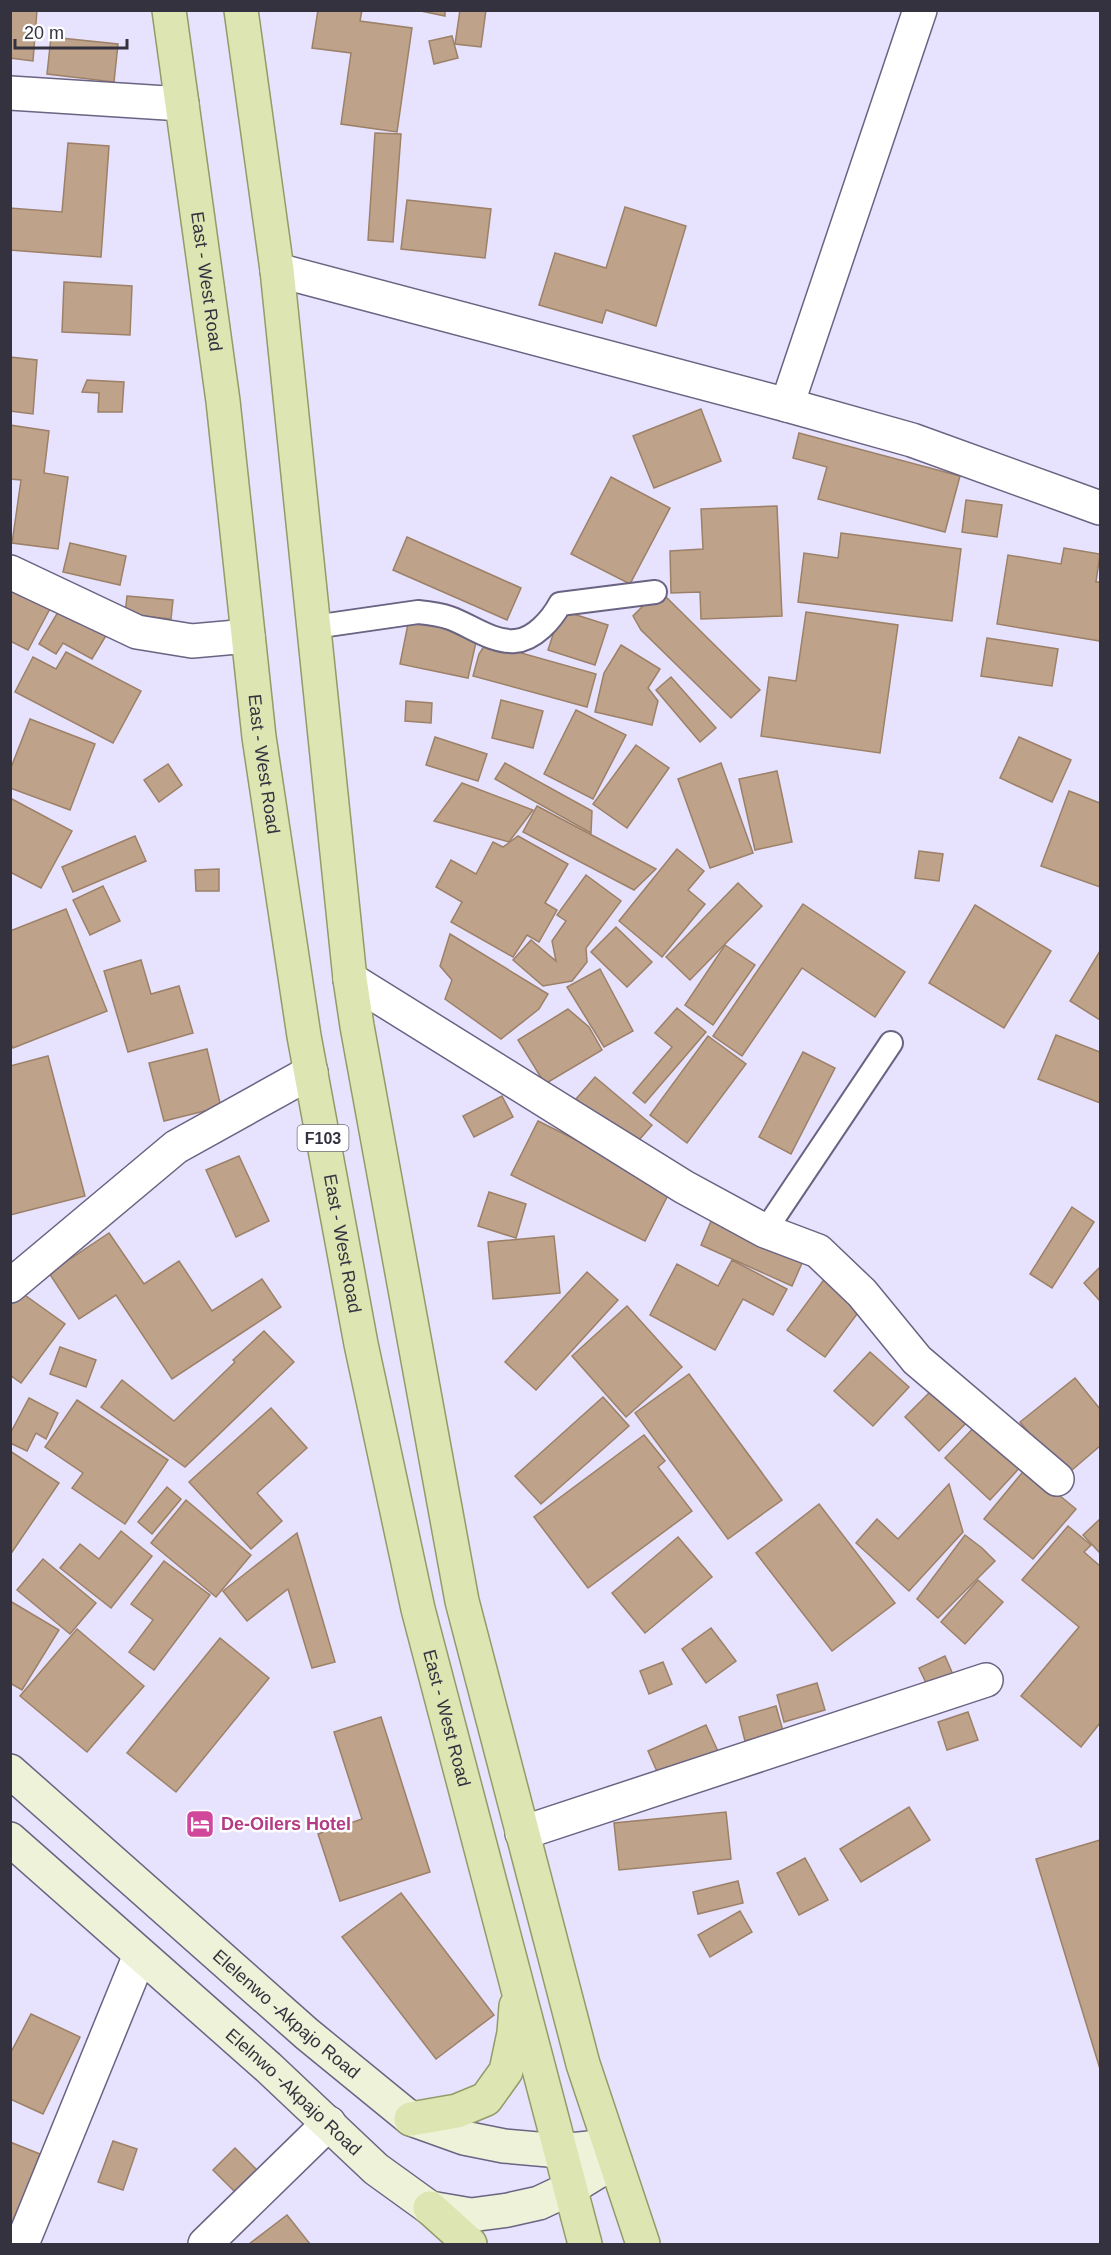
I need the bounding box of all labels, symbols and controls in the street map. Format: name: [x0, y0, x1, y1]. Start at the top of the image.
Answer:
scale bar: [15, 12, 128, 50]
text: 20 m: [24, 23, 64, 43]
street label: East - West Road: [187, 210, 226, 353]
street label: East - West Road: [244, 693, 283, 835]
road number: F103: [298, 1125, 348, 1151]
street label: East - West Road: [320, 1172, 365, 1315]
street label: East - West Road: [419, 1647, 474, 1789]
hotel icon: De-Oilers Hotel: [184, 1808, 216, 1840]
place label: De-Oilers Hotel: [221, 1814, 351, 1834]
street label: Elelenwo -Akpajo Road: [209, 1945, 364, 2083]
street label: Elelnwo -Akpajo Road: [222, 2024, 365, 2160]

